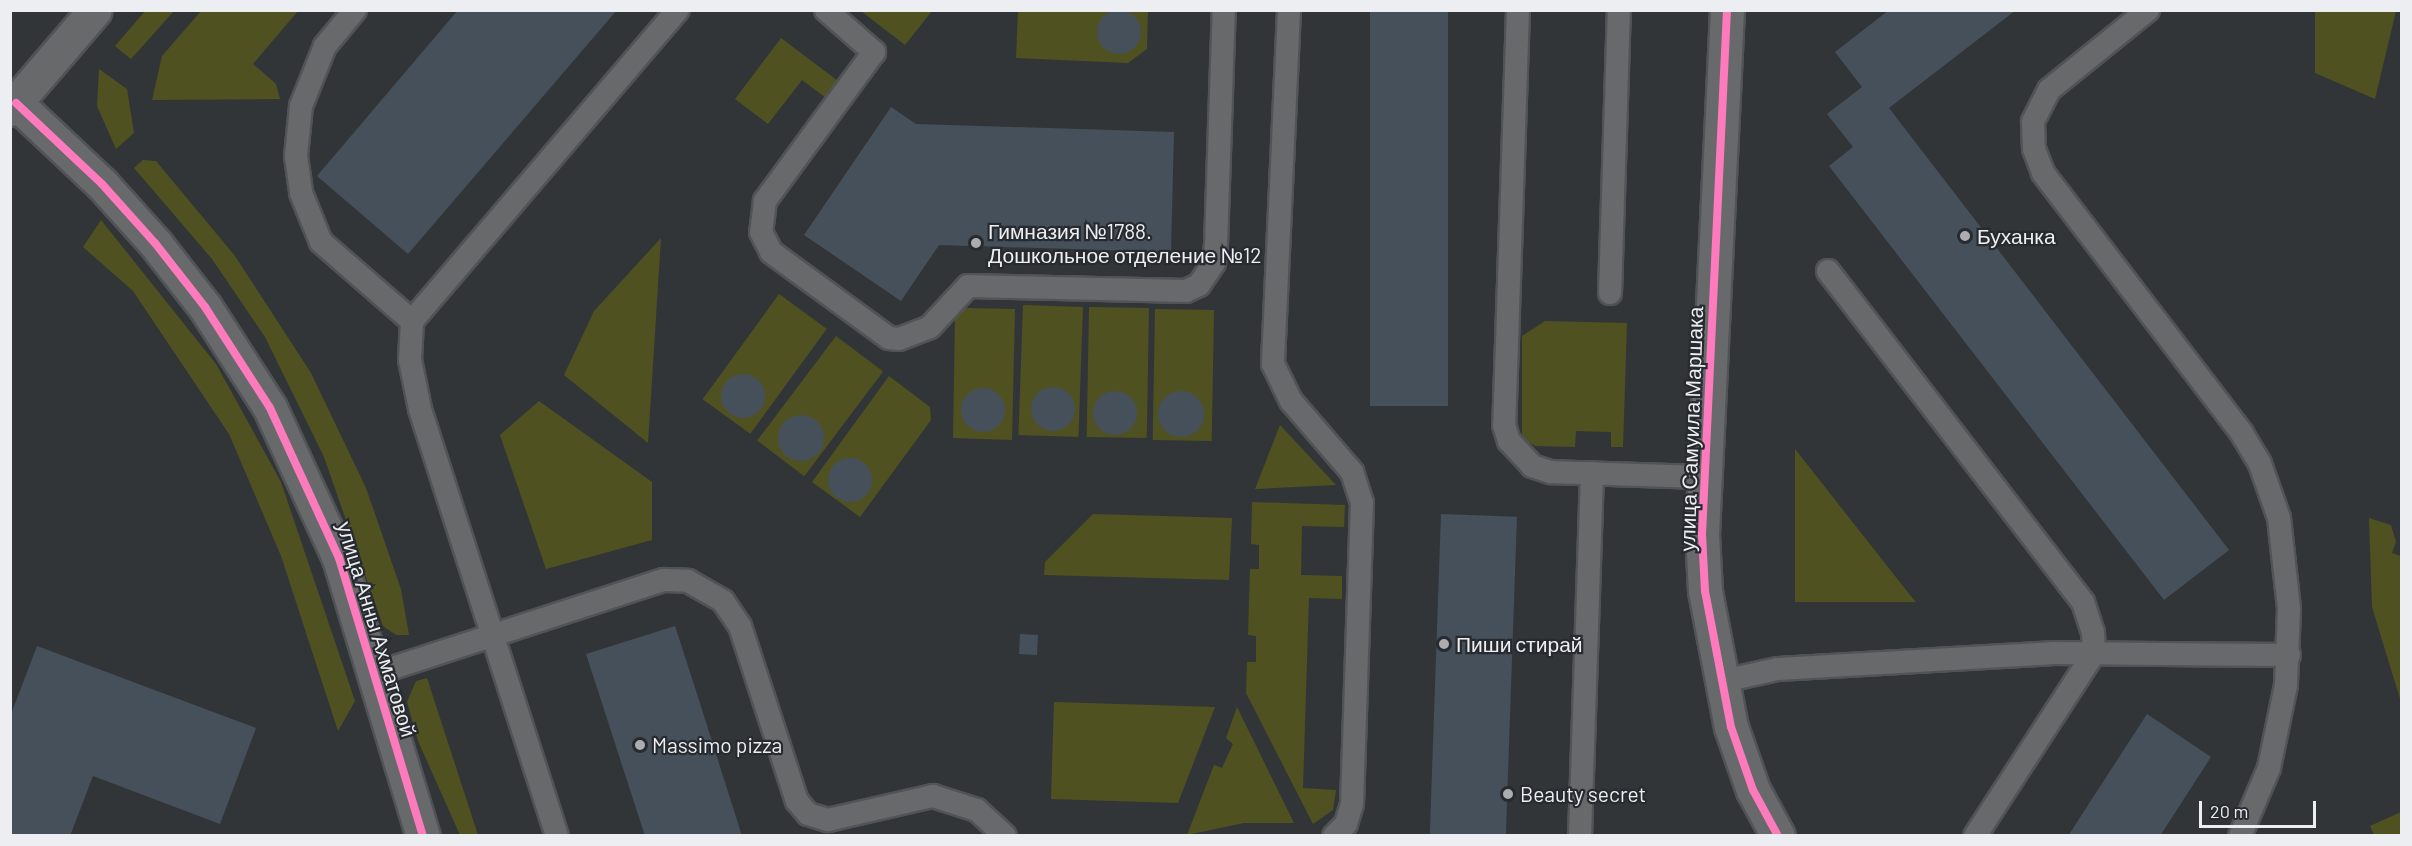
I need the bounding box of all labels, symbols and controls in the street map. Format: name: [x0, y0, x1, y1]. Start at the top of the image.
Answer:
place label: Гимназия №1788. Дошкольное отделение №12: [988, 218, 1262, 268]
place label: Буханка: [1977, 223, 2056, 249]
marker: Буханка: [1958, 229, 1972, 243]
marker: Гимназия №1788. Дошкольное отделение №12: [969, 236, 983, 250]
street label: улица Самуила Маршака: [1674, 306, 1708, 552]
street label: улица Анны Ахматовой: [332, 518, 422, 740]
place label: Пиши стирай: [1456, 631, 1583, 657]
marker: Пиши стирай: [1437, 637, 1451, 651]
place label: Massimo pizza: [652, 732, 782, 758]
marker: Massimo pizza: [633, 738, 647, 752]
place label: Beauty secret: [1520, 781, 1646, 807]
marker: Beauty secret: [1501, 787, 1515, 801]
scale bar: [2202, 789, 2319, 827]
text: 20 m: [2210, 800, 2248, 822]

